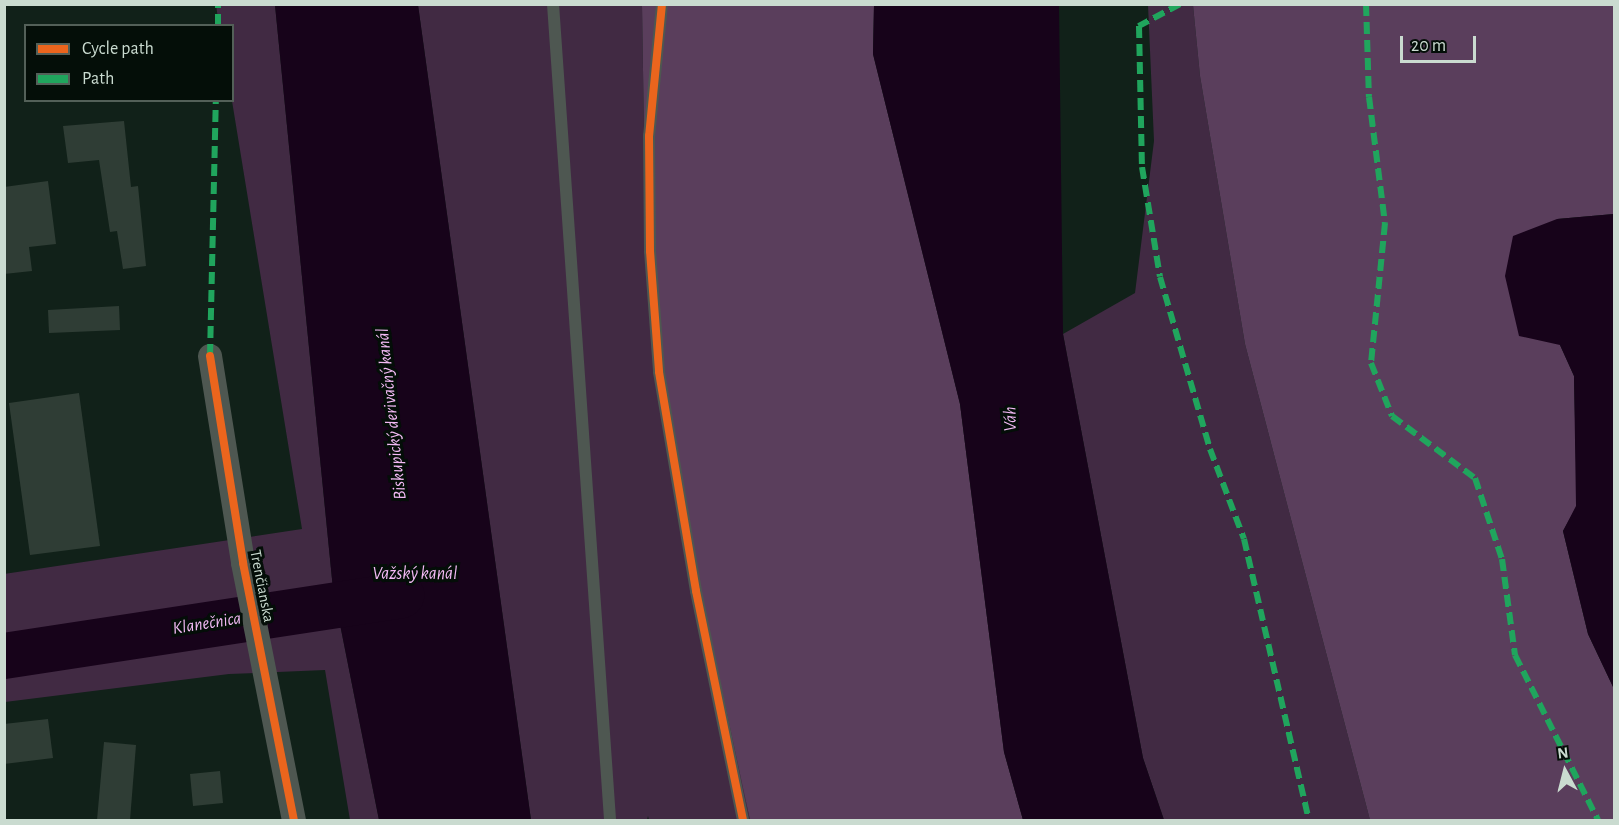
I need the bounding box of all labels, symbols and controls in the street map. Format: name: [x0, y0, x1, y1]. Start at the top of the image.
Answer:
legend: [24, 24, 234, 102]
scale bar: [1403, 24, 1480, 62]
text: 20 m: [1411, 37, 1446, 55]
text: Cycle path: [82, 40, 154, 58]
text: Path: [82, 70, 114, 88]
water label: Biskupický derivačný kanál: [372, 327, 412, 501]
water label: Váh: [1000, 406, 1022, 432]
street label: Trenčianska: [246, 548, 278, 624]
water label: Važský kanál: [373, 563, 457, 585]
water label: Klanečnica: [171, 608, 243, 640]
north arrow: [1535, 741, 1595, 801]
text: N: [1556, 745, 1569, 762]

